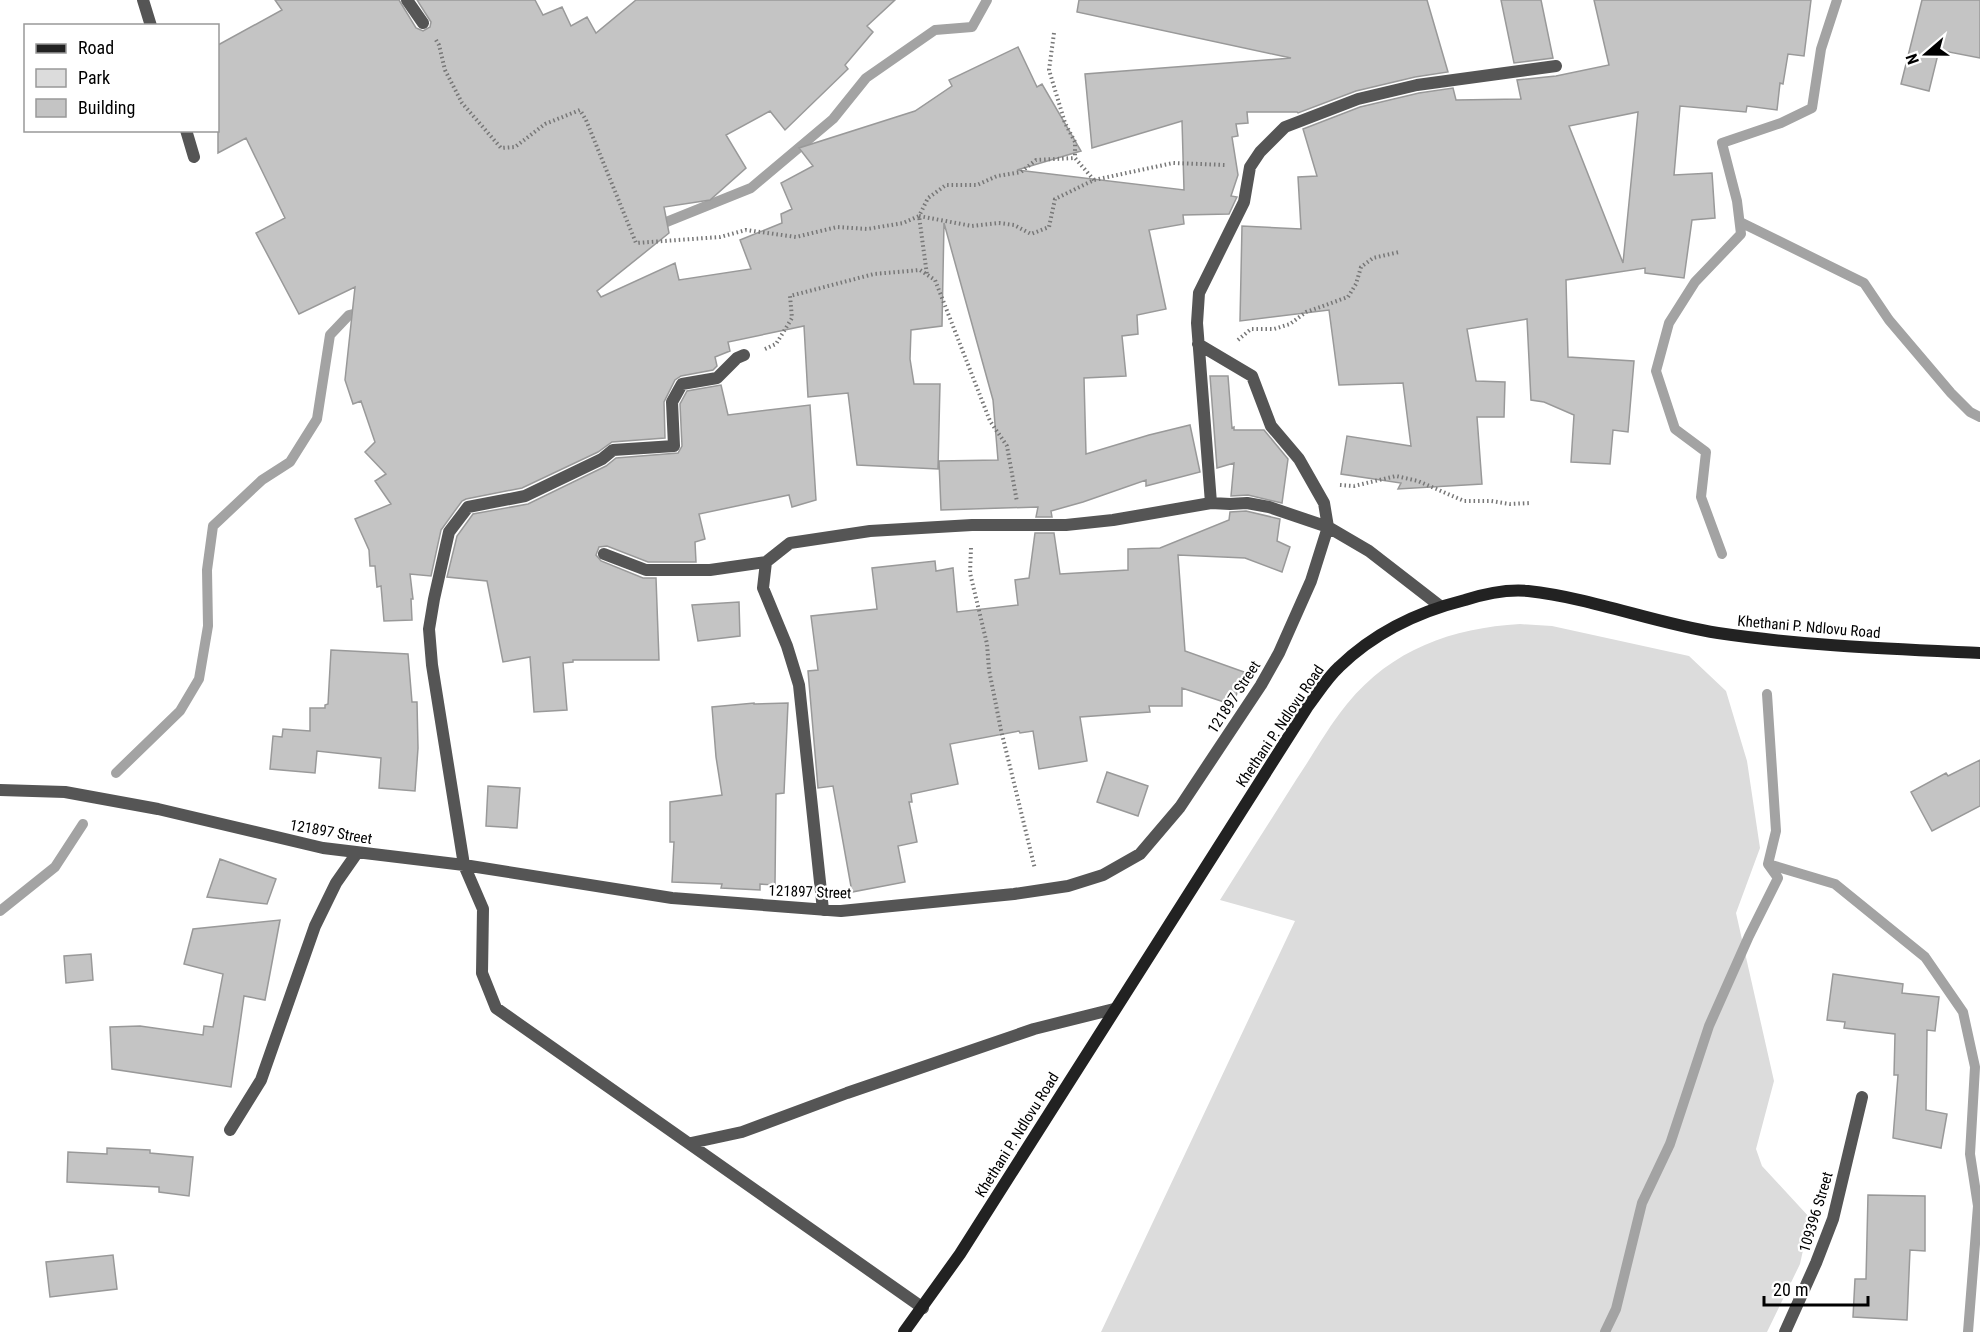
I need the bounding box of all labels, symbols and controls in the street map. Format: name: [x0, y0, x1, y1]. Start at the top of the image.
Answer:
legend: [24, 24, 219, 132]
north arrow: [1896, 24, 1956, 84]
text: Road: [78, 37, 114, 58]
text: N: [1902, 51, 1923, 67]
text: Park: [78, 67, 110, 88]
text: Building: [78, 97, 135, 118]
street label: Khethani P. Ndlovu Road: [1737, 612, 1881, 642]
street label: 121897 Street: [1204, 657, 1264, 737]
street label: Khethani P. Ndlovu Road: [1232, 661, 1328, 791]
street label: 121897 Street: [289, 816, 373, 848]
street label: 121897 Street: [768, 882, 852, 902]
street label: Khethani P. Ndlovu Road: [971, 1069, 1063, 1201]
street label: 109396 Street: [1795, 1170, 1837, 1254]
scale bar: [1764, 1269, 1868, 1307]
text: 20 m: [1773, 1279, 1808, 1300]

